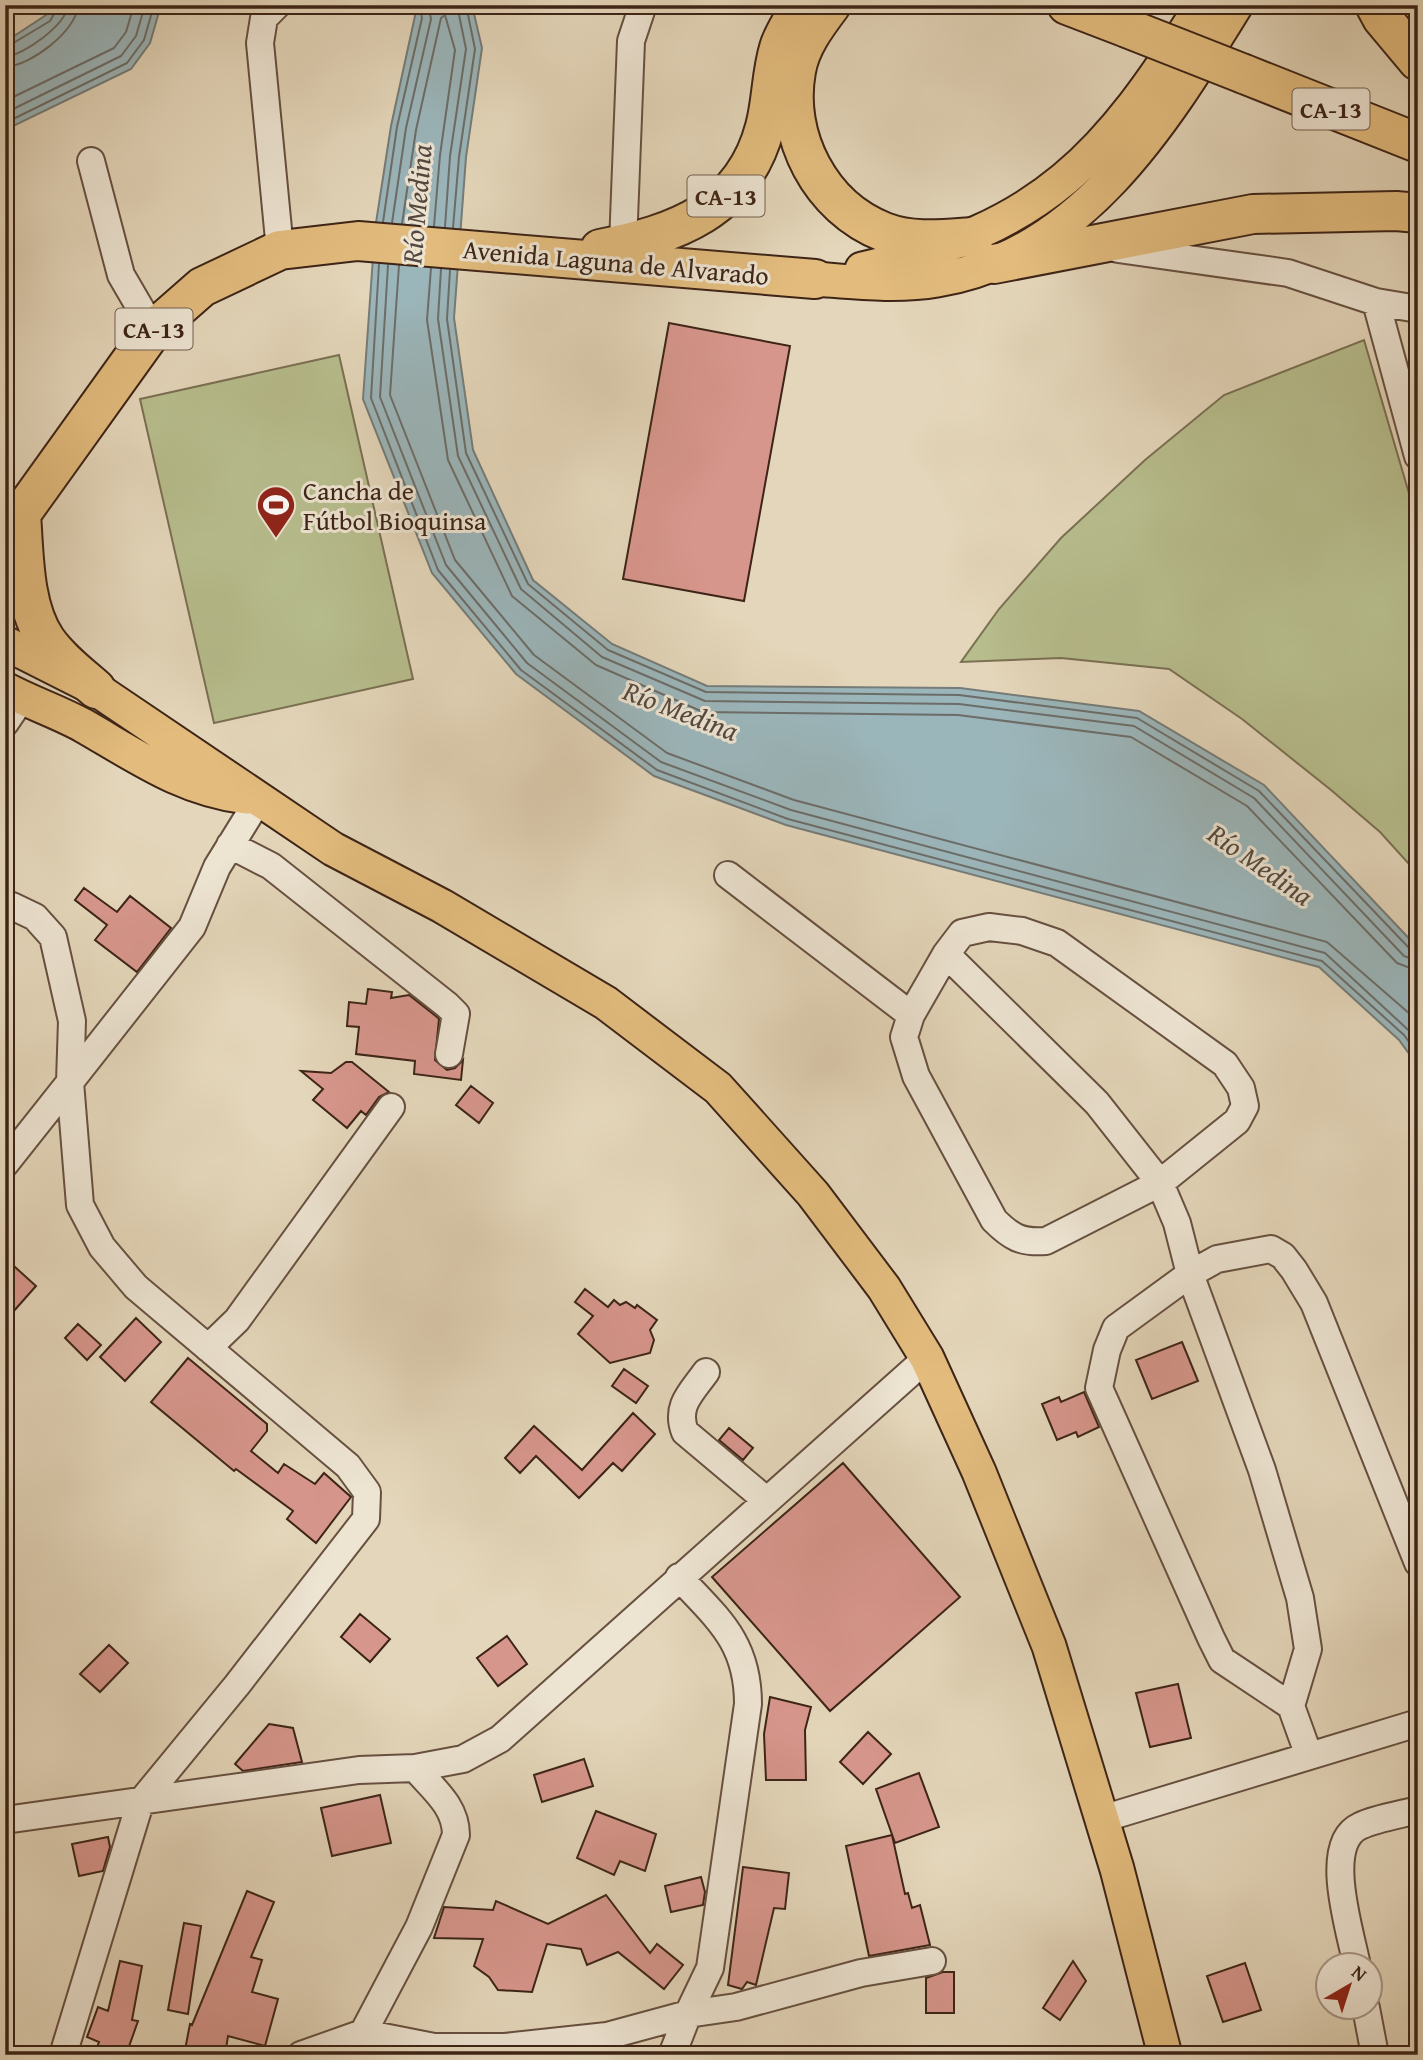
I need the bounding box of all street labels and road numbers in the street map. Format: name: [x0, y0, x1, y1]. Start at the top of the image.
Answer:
road number: CA-13: [1292, 88, 1370, 130]
road number: CA-13: [688, 176, 764, 216]
street label: Avenida Laguna de Alvarado: [461, 229, 771, 295]
road number: CA-13: [116, 308, 192, 350]

